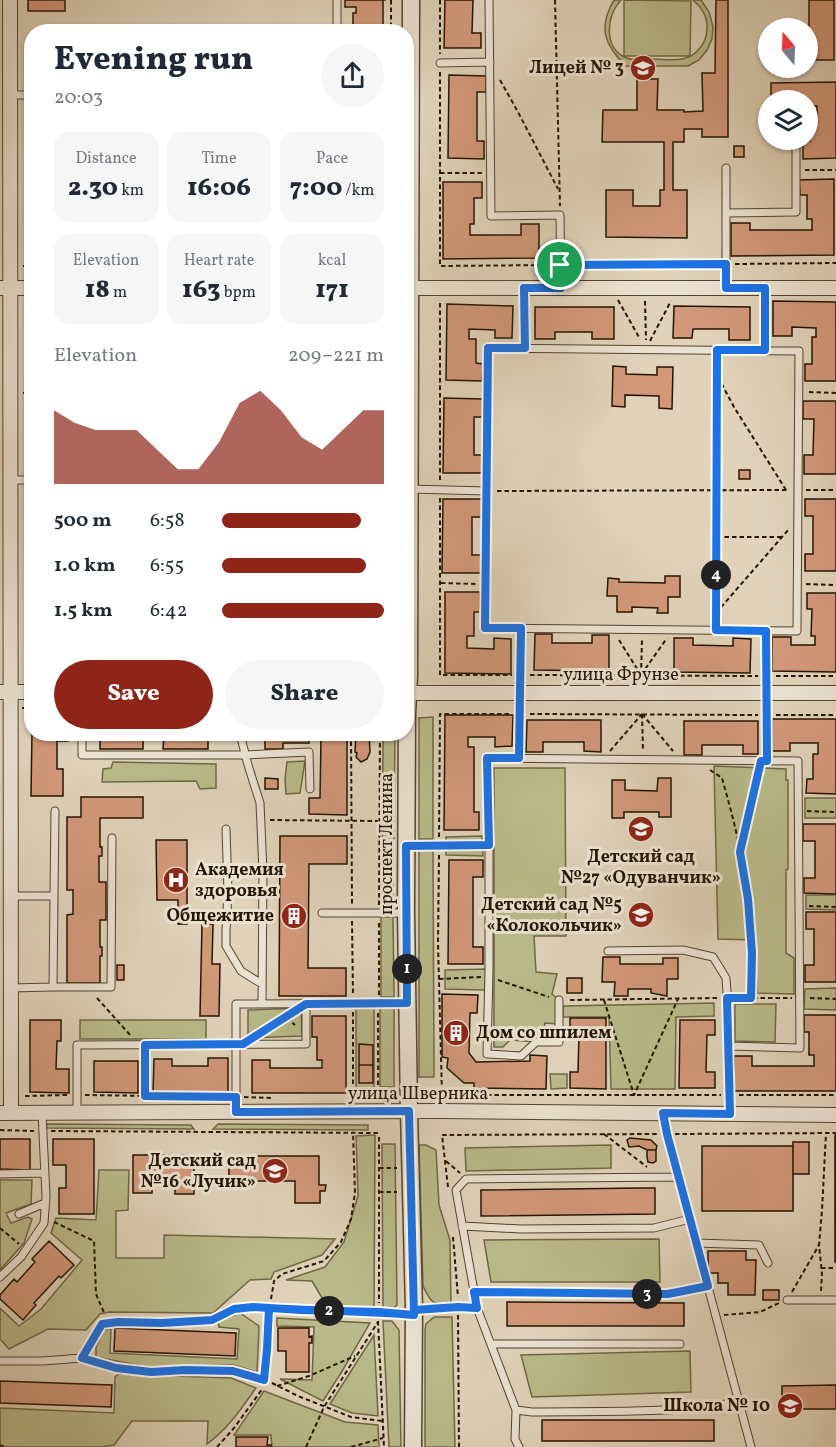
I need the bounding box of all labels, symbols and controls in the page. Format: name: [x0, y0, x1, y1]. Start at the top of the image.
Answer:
north arrow: [758, 18, 818, 78]
map controls: [758, 18, 818, 150]
text: Evening run: [54, 38, 253, 84]
button: share: [321, 44, 384, 107]
school or university icon: Лицей № 3: [628, 53, 658, 83]
place label: Лицей № 3: [529, 56, 624, 81]
text: 20:03: [54, 84, 103, 112]
button: layers: [758, 90, 818, 150]
text: Distance: [75, 148, 137, 170]
text: Time: [201, 148, 237, 170]
text: Pace: [316, 148, 348, 170]
text: 2.30: [68, 170, 118, 206]
text: 16:06: [187, 170, 251, 206]
text: 7:00: [290, 170, 342, 206]
text: km: [118, 180, 144, 202]
text: /km: [342, 180, 374, 202]
pin: [534, 239, 585, 290]
icon: arrive: [543, 248, 576, 281]
text: Elevation: [73, 250, 139, 272]
text: Heart rate: [184, 250, 254, 272]
text: kcal: [318, 250, 346, 272]
text: 18: [85, 272, 110, 308]
text: 163: [182, 272, 221, 308]
text: 171: [315, 272, 349, 308]
text: m: [110, 282, 127, 304]
text: bpm: [221, 282, 256, 304]
text: Elevation: [54, 342, 137, 370]
text: 209–221 m: [288, 342, 384, 370]
text: 500 m: [54, 507, 112, 535]
text: 6:58: [150, 507, 185, 535]
text: 1.0 km: [54, 552, 116, 580]
text: 6:55: [150, 552, 184, 580]
pin: 4: [701, 560, 731, 590]
text: 4: [711, 564, 721, 586]
text: 1.5 km: [54, 597, 113, 625]
text: 6:42: [150, 597, 188, 625]
button: Save: [54, 660, 213, 729]
button: Share: [225, 660, 384, 729]
street label: улица Фрунзе: [563, 663, 679, 688]
street label: проспект Ленина: [375, 773, 400, 915]
school or university icon: Детский сад №27 «Одуванчик»: [626, 814, 656, 844]
place label: Детский сад №27 «Одуванчик»: [561, 845, 721, 891]
place label: Академия здоровья: [195, 858, 284, 904]
hospital icon: Академия здоровья: [161, 865, 191, 895]
place label: Детский сад №5 «Колокольчик»: [481, 893, 622, 939]
school or university icon: Детский сад №5 «Колокольчик»: [626, 900, 656, 930]
building icon: Общежитие: [279, 901, 309, 931]
place label: Общежитие: [167, 904, 274, 929]
pin: 1: [392, 954, 422, 984]
text: 1: [404, 958, 410, 980]
building icon: Дом со шпилем: [441, 1018, 471, 1048]
place label: Дом со шпилем: [476, 1021, 612, 1046]
street label: улица Шверника: [348, 1082, 488, 1107]
place label: Детский сад №16 «Лучик»: [141, 1149, 256, 1195]
school or university icon: Детский сад №16 «Лучик»: [260, 1156, 290, 1186]
pin: 3: [632, 1279, 662, 1309]
text: 3: [643, 1283, 651, 1305]
pin: 2: [314, 1296, 344, 1326]
text: 2: [325, 1300, 333, 1322]
school or university icon: Школа № 10: [775, 1391, 805, 1421]
place label: Школа № 10: [663, 1394, 770, 1419]

